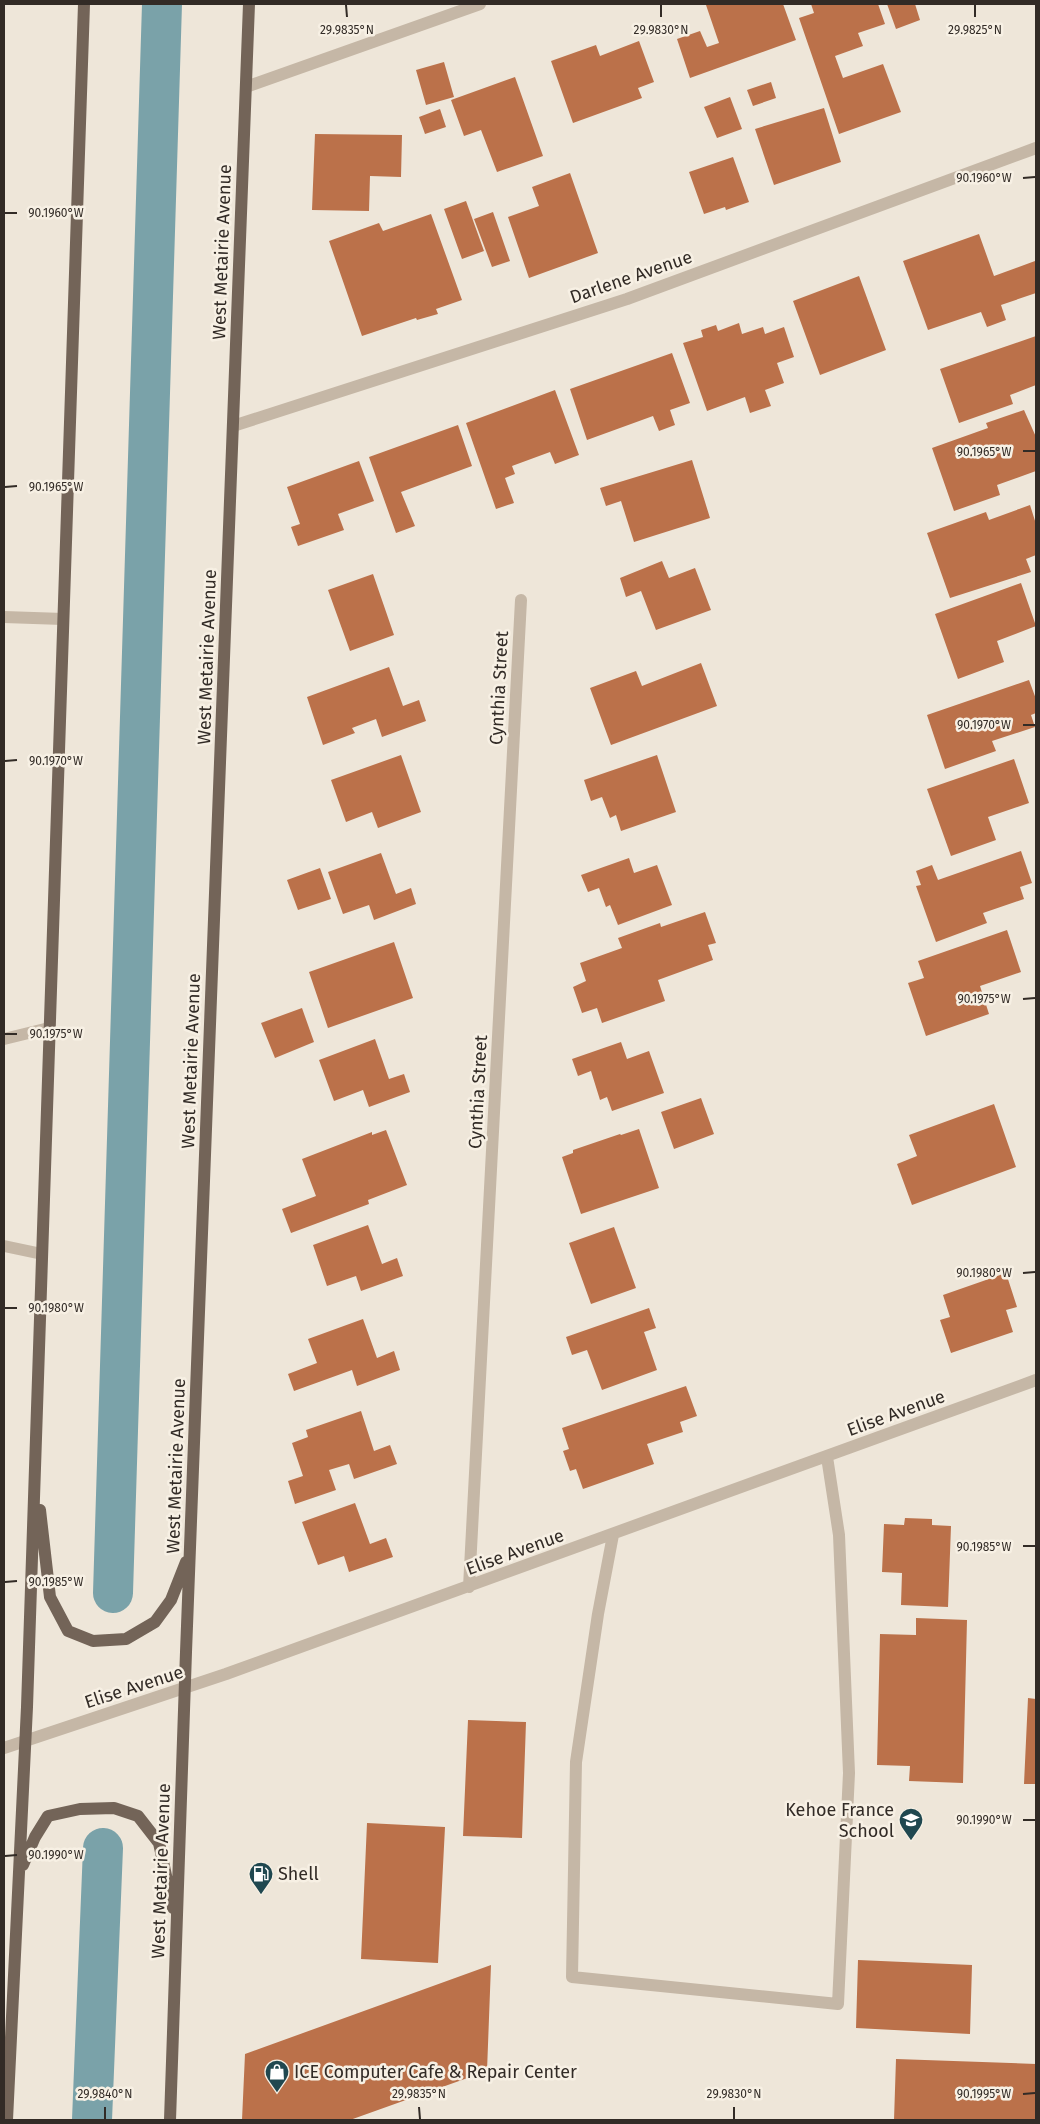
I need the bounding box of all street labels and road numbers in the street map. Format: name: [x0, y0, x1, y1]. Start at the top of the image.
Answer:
street label: West Metairie Avenue: [208, 164, 236, 340]
street label: Darlene Avenue: [567, 246, 695, 308]
street label: West Metairie Avenue: [193, 569, 221, 745]
street label: Cynthia Street: [485, 630, 513, 746]
street label: West Metairie Avenue: [177, 973, 205, 1149]
street label: Cynthia Street: [464, 1034, 492, 1150]
street label: West Metairie Avenue: [162, 1378, 190, 1554]
street label: Elise Avenue: [844, 1385, 948, 1441]
street label: Elise Avenue: [463, 1524, 567, 1580]
street label: Elise Avenue: [82, 1661, 186, 1713]
street label: West Metairie Avenue: [147, 1783, 175, 1959]

